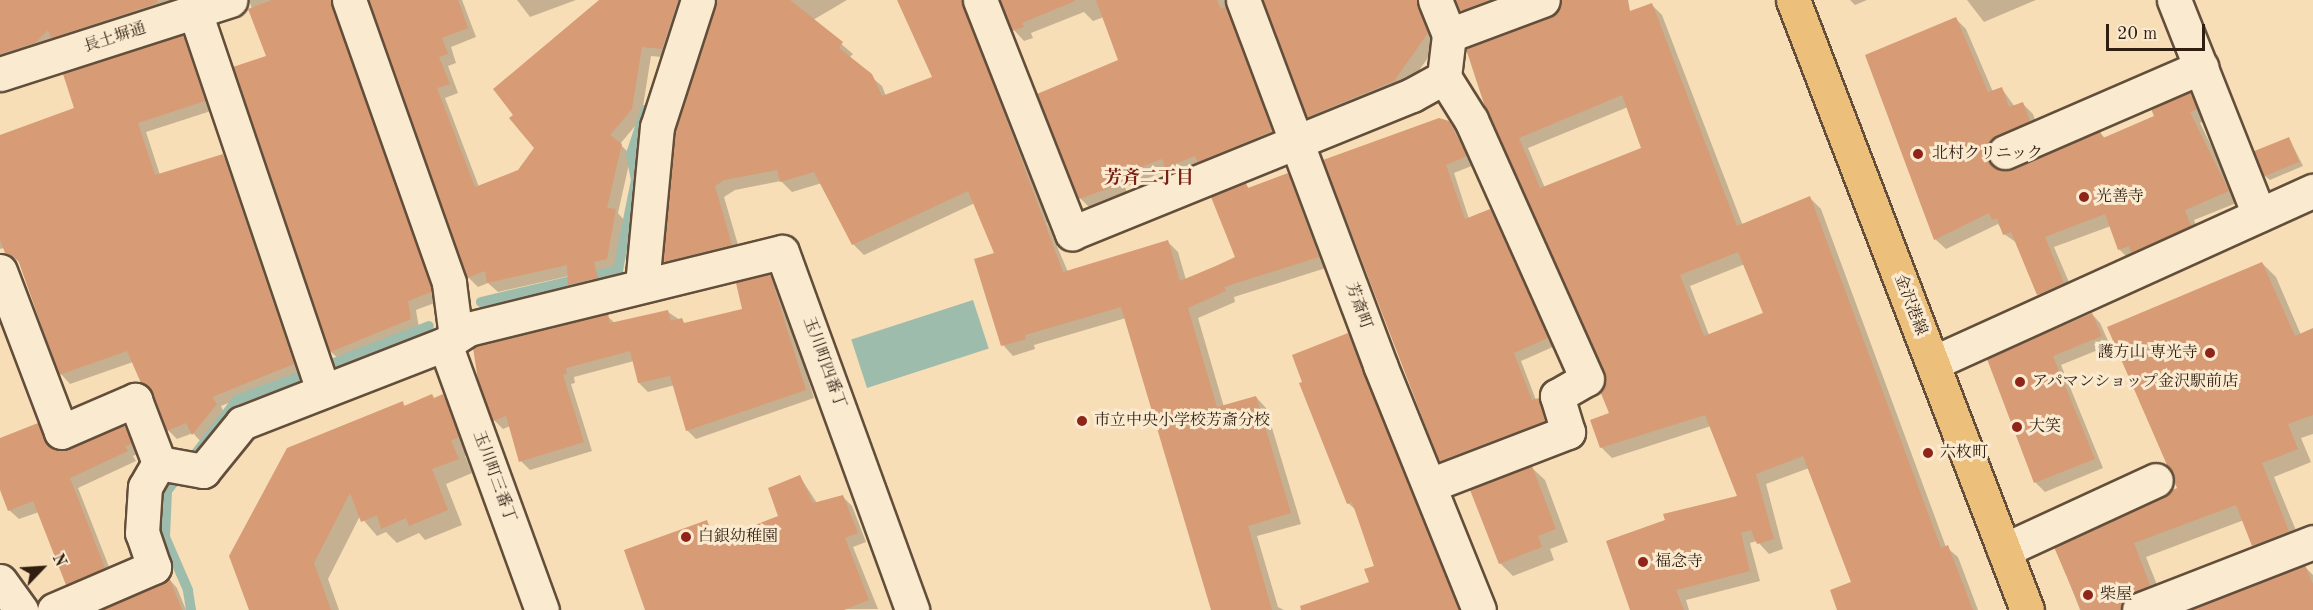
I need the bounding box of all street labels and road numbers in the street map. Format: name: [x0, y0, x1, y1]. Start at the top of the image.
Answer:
street label: 長土塀通: [82, 19, 148, 57]
street label: 金沢港線: [1890, 272, 1930, 338]
street label: 芳斎町: [1341, 280, 1375, 332]
street label: 玉川町四番丁: [799, 315, 849, 411]
street label: 玉川町三番丁: [469, 429, 519, 525]

